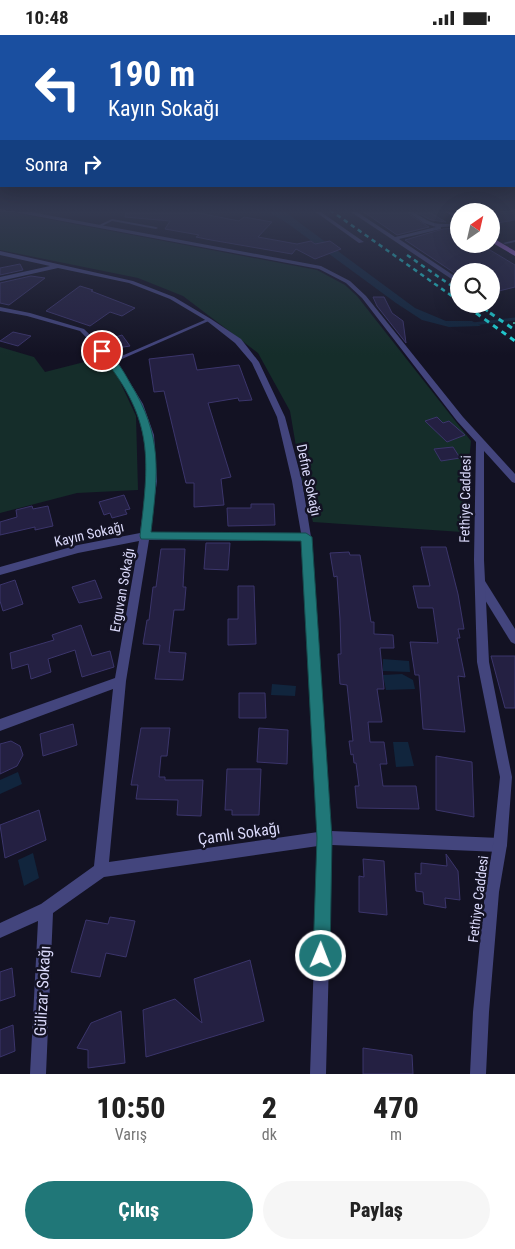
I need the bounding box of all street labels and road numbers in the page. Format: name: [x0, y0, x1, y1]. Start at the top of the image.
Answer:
street label: Defne Sokağı: [294, 443, 324, 517]
street label: Fethiye Caddesi: [456, 455, 474, 543]
street label: Kayın Sokağı: [53, 518, 125, 550]
street label: Erguvan Sokağı: [107, 547, 137, 633]
street label: Çamlı Sokağı: [197, 818, 281, 849]
street label: Fethiye Caddesi: [465, 855, 491, 943]
street label: Gülizar Sokağı: [31, 945, 54, 1037]

